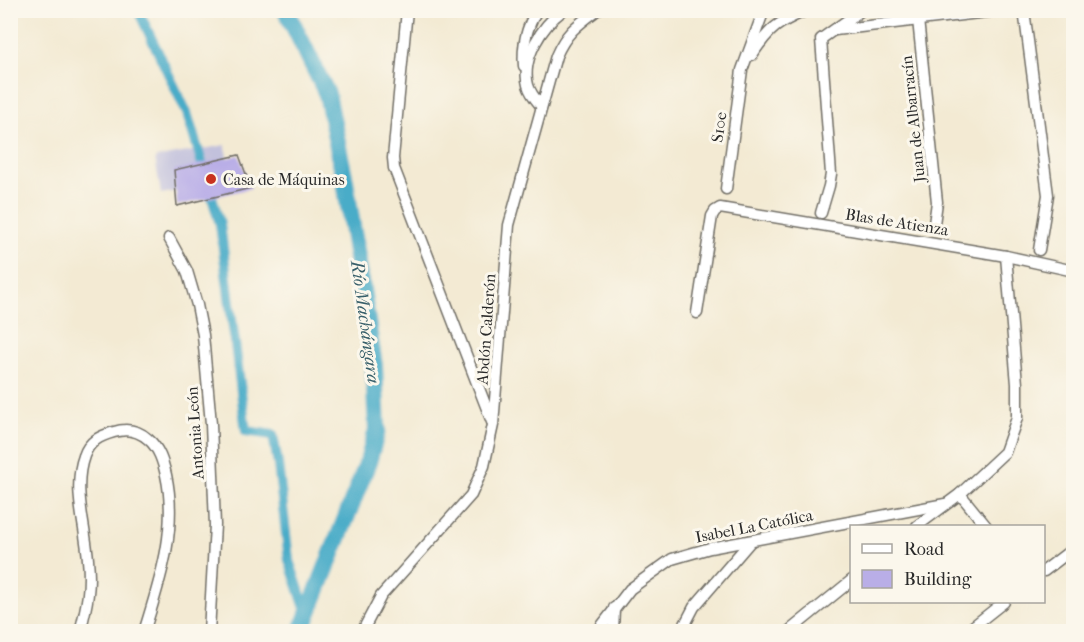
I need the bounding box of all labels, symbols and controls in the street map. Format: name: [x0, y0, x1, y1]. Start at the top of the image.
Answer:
street label: Juan de Albarracín: [897, 54, 929, 185]
street label: S10e: [707, 110, 731, 143]
place label: Casa de Máquinas: [223, 170, 345, 189]
marker: Casa de Máquinas: [204, 172, 218, 186]
street label: Blas de Atienza: [844, 204, 950, 240]
water label: Río Machángara: [346, 258, 384, 385]
street label: Abdón Calderón: [473, 272, 499, 386]
street label: Antonia León: [182, 385, 208, 481]
street label: Isabel La Católica: [694, 505, 815, 547]
legend: [850, 525, 1045, 603]
text: Road: [904, 539, 944, 560]
text: Building: [904, 569, 972, 590]

